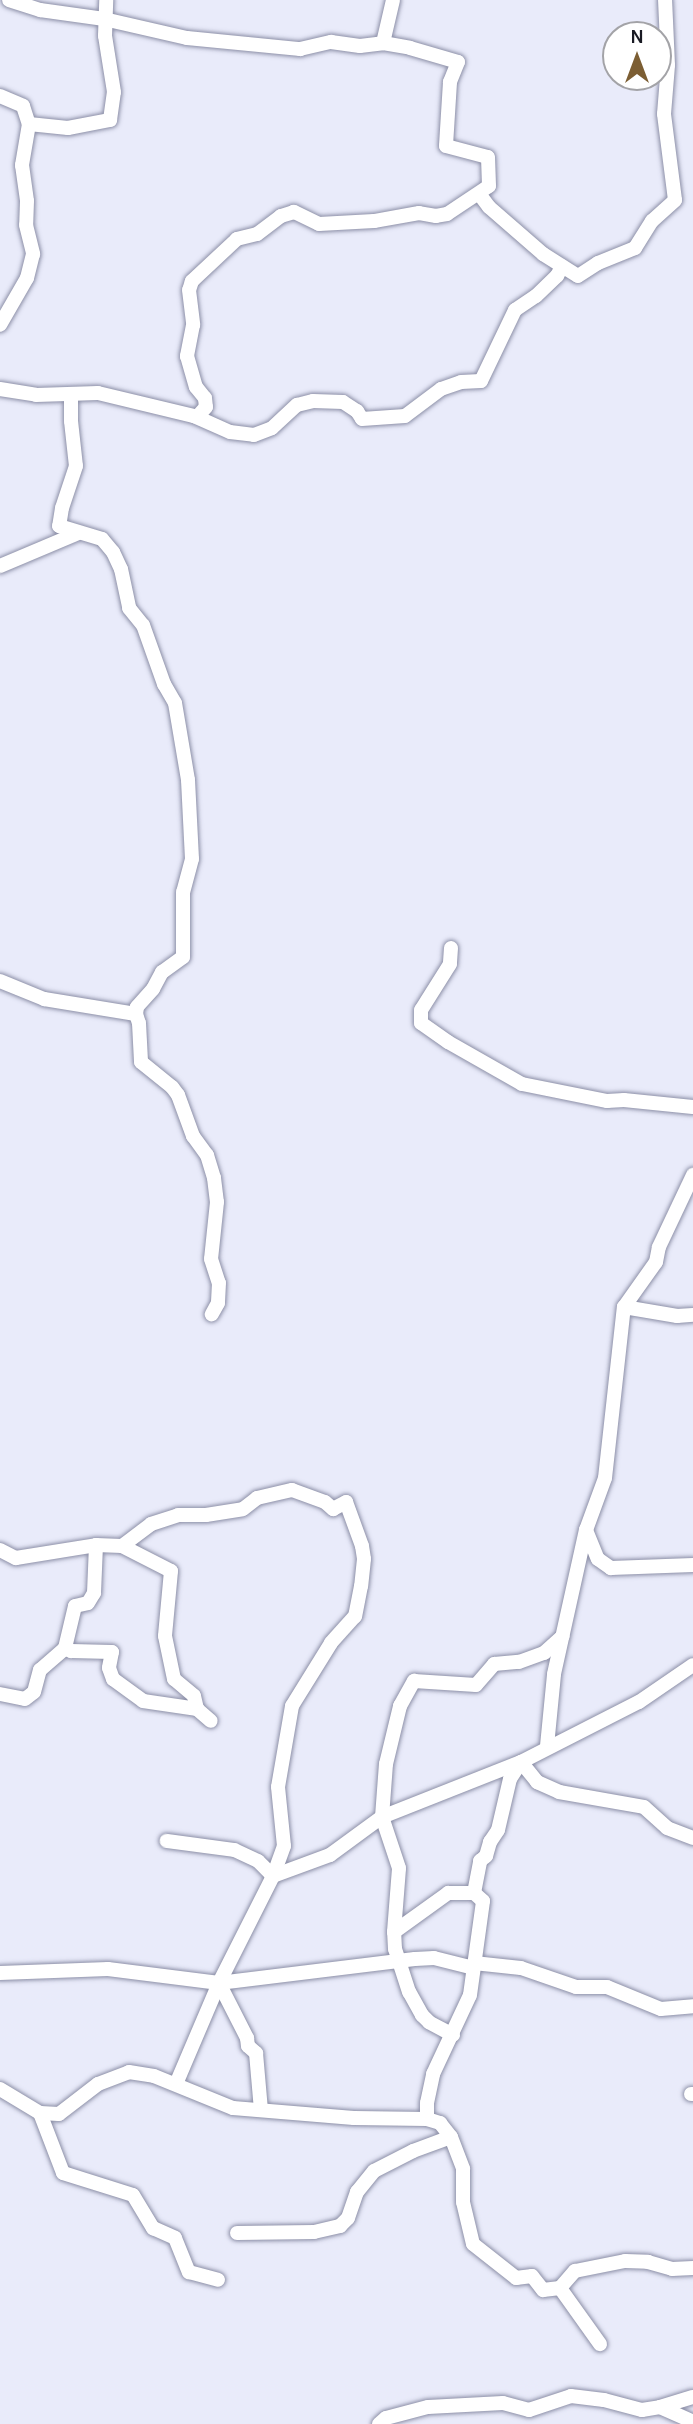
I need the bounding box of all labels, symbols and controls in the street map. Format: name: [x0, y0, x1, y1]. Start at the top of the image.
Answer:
north arrow: [602, 21, 672, 91]
text: N: [630, 26, 644, 48]

